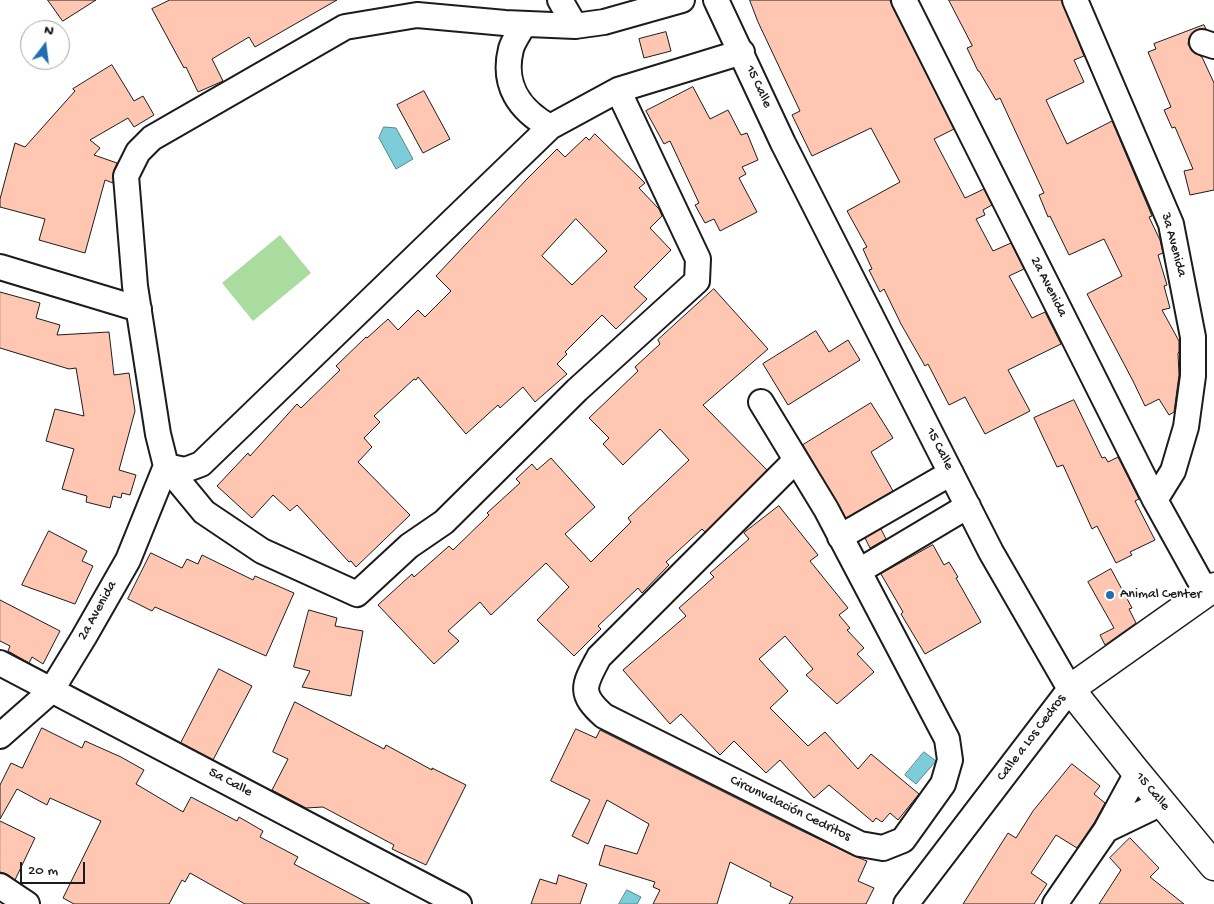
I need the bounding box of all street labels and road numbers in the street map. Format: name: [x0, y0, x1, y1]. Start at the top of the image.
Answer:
street label: 15 Calle: [741, 63, 775, 111]
street label: 3a Avenida: [1156, 211, 1190, 279]
street label: 2a Avenida: [1026, 254, 1070, 320]
street label: 15 Calle: [921, 425, 957, 473]
street label: 2a Avenida: [75, 578, 121, 644]
street label: Calle a Los Cedros: [994, 691, 1070, 785]
street label: 5a Calle: [205, 765, 255, 801]
street label: 15 Calle: [1131, 769, 1173, 815]
street label: Circunvalación Cedritos: [727, 772, 853, 846]

